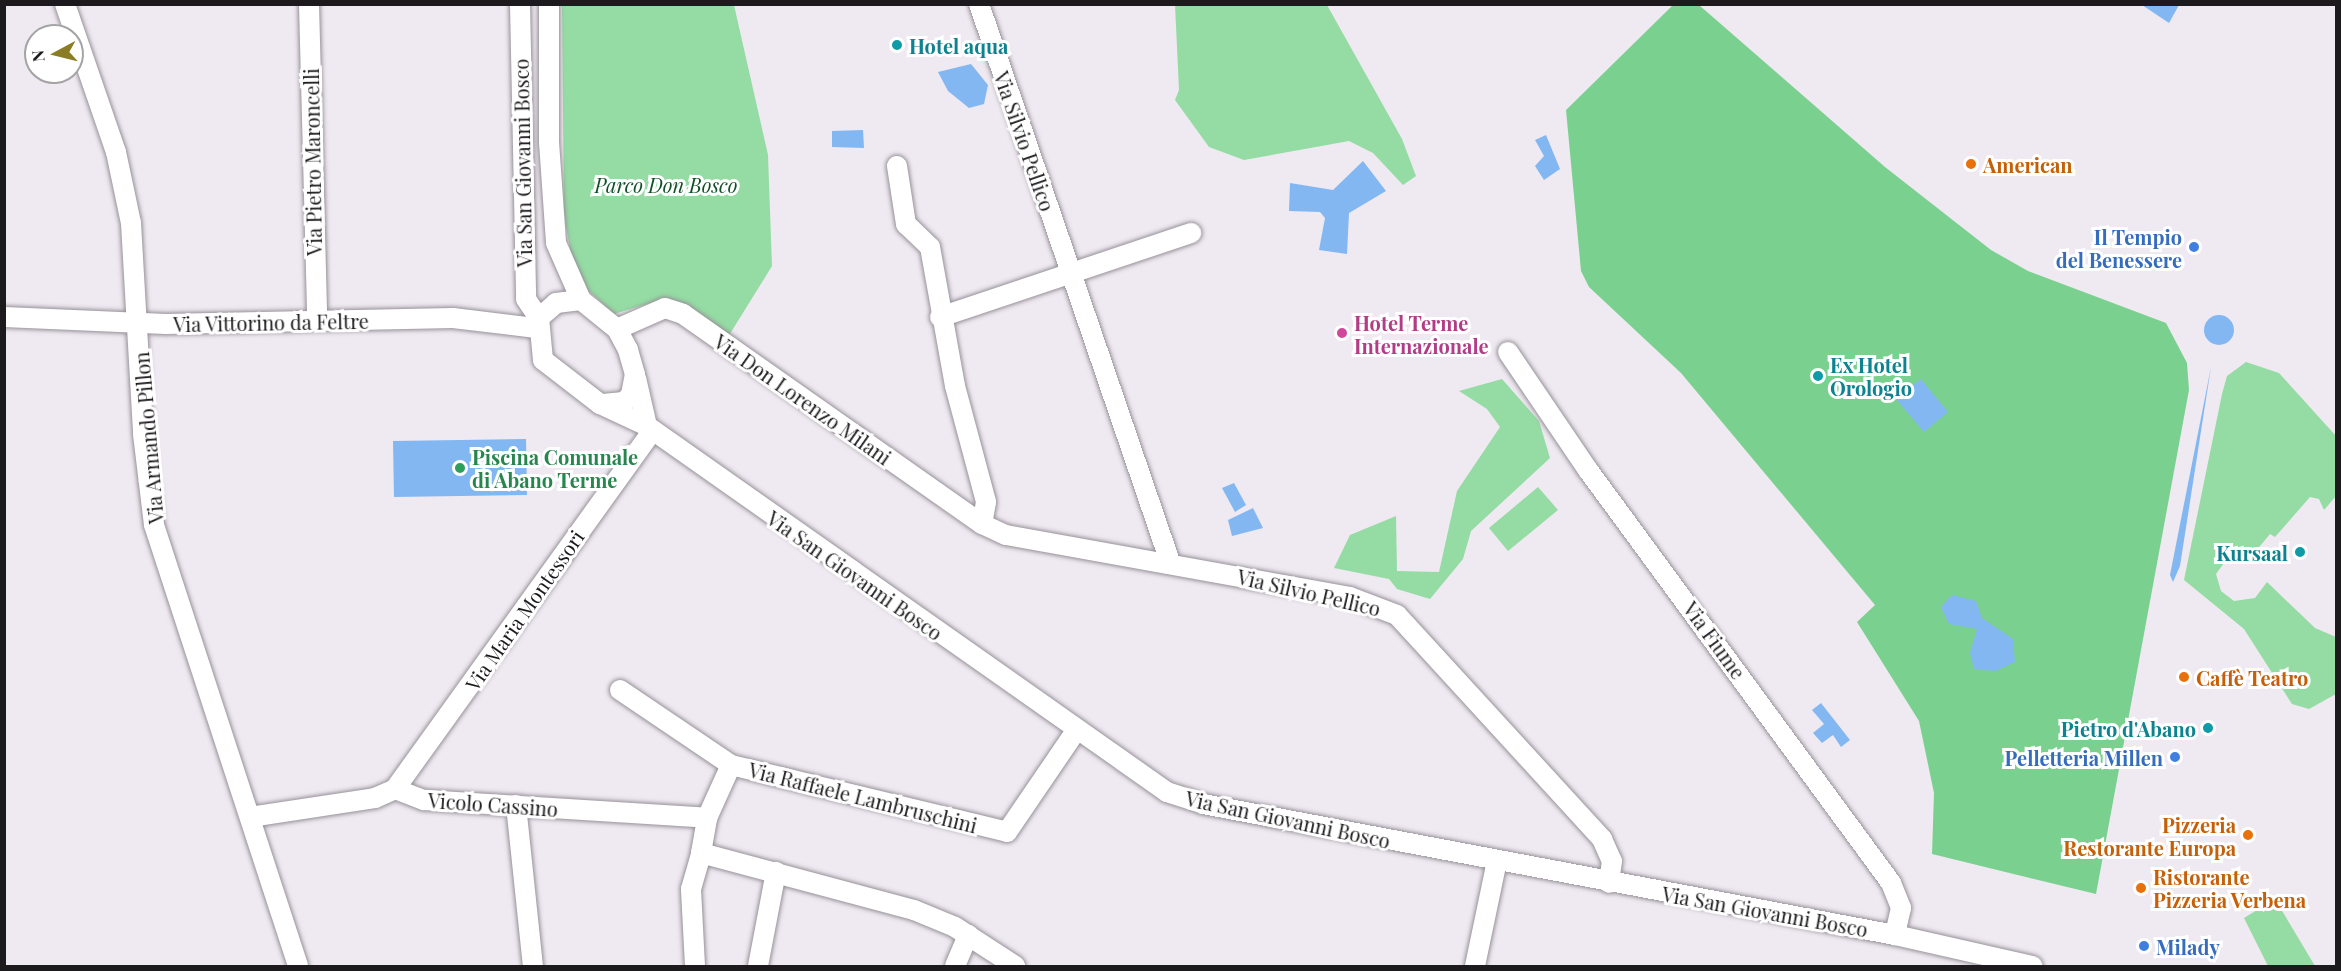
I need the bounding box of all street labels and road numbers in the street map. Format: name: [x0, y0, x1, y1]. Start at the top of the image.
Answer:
street label: Via San Giovanni Bosco: [508, 58, 536, 268]
street label: Via Pietro Maroncelli: [298, 68, 326, 256]
street label: Via Silvio Pellico: [990, 68, 1060, 214]
street label: Via Vittorino da Feltre: [172, 308, 370, 336]
street label: Via Don Lorenzo Milani: [710, 329, 896, 469]
street label: Via Armando Pillon: [128, 351, 168, 525]
street label: Via San Giovanni Bosco: [763, 505, 947, 645]
street label: Via Maria Montessori: [460, 525, 588, 695]
street label: Via Silvio Pellico: [1235, 564, 1383, 620]
street label: Via Fiume: [1679, 597, 1751, 683]
street label: Via Raffaele Lambruschini: [746, 757, 980, 837]
street label: Via San Giovanni Bosco: [1183, 786, 1393, 852]
street label: Vicolo Cassino: [427, 787, 559, 821]
street label: Via San Giovanni Bosco: [1660, 881, 1870, 941]

